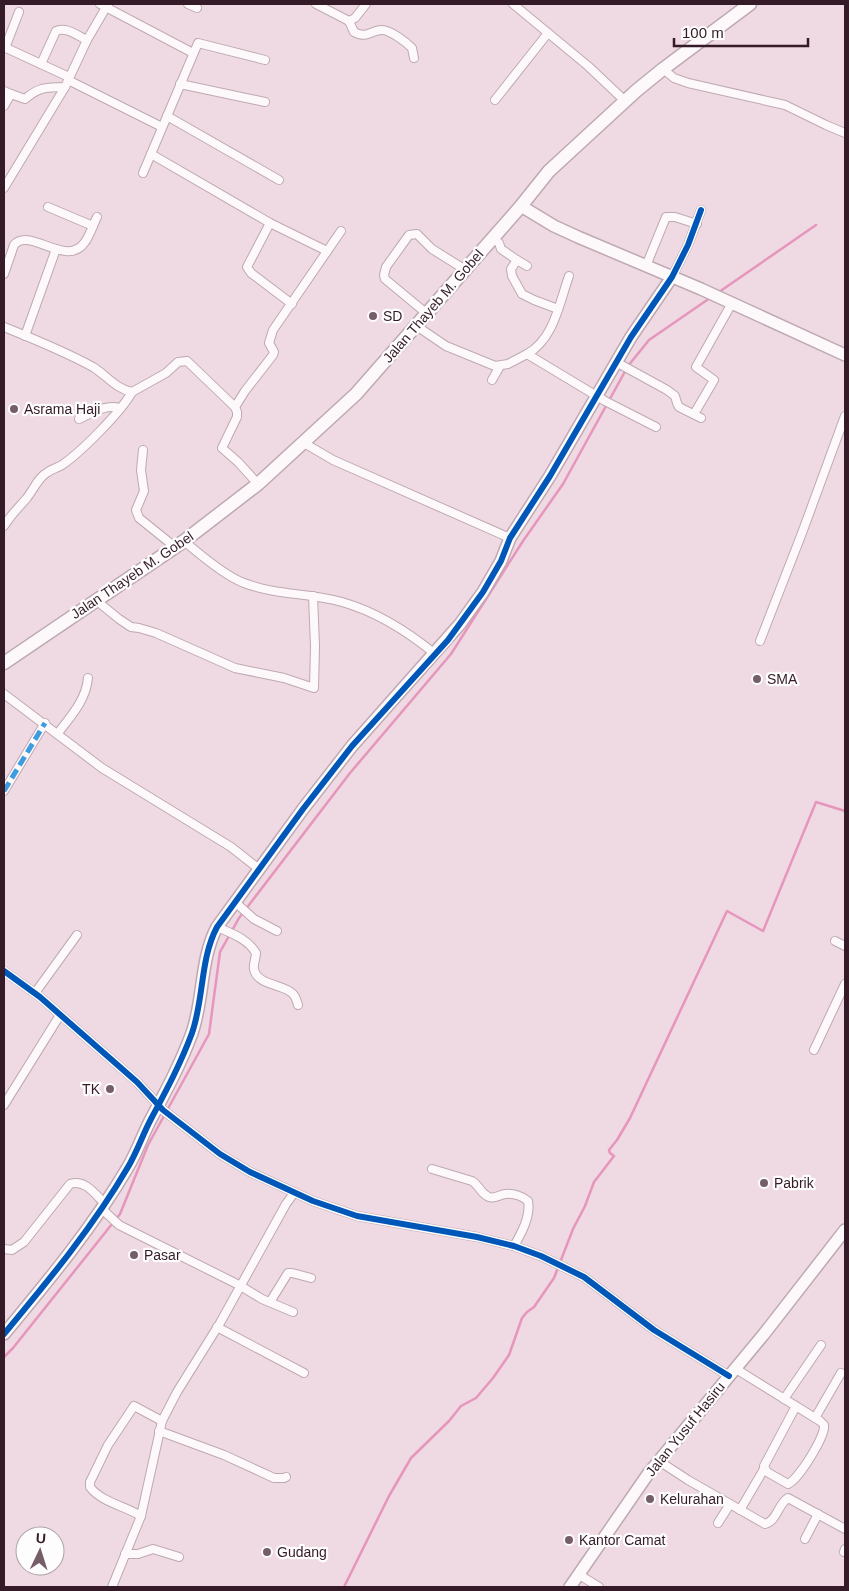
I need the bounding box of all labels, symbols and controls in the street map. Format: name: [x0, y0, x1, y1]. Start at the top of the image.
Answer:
scale bar: [674, 15, 808, 47]
text: 100 m: [682, 24, 724, 41]
street label: Jalan Thayeb M. Gobel: [380, 246, 486, 366]
place label: SD: [383, 308, 402, 324]
marker: SD: [367, 310, 379, 322]
place label: Asrama Haji: [24, 401, 100, 417]
marker: Asrama Haji: [8, 403, 20, 415]
street label: Jalan Thayeb M. Gobel: [68, 528, 196, 622]
place label: SMA: [767, 671, 798, 687]
marker: SMA: [751, 673, 763, 685]
place label: TK: [82, 1081, 101, 1097]
marker: TK: [104, 1083, 116, 1095]
place label: Pabrik: [774, 1175, 815, 1191]
marker: Pabrik: [758, 1177, 770, 1189]
place label: Pasar: [144, 1247, 181, 1263]
marker: Pasar: [128, 1249, 140, 1261]
street label: Jalan Yusuf Hasiru: [642, 1379, 728, 1479]
place label: Kelurahan: [660, 1491, 724, 1507]
marker: Kelurahan: [644, 1493, 656, 1505]
north arrow: [15, 1526, 65, 1576]
text: U: [35, 1530, 47, 1546]
place label: Kantor Camat: [579, 1532, 665, 1548]
marker: Kantor Camat: [563, 1534, 575, 1546]
place label: Gudang: [277, 1544, 327, 1560]
marker: Gudang: [261, 1546, 273, 1558]

